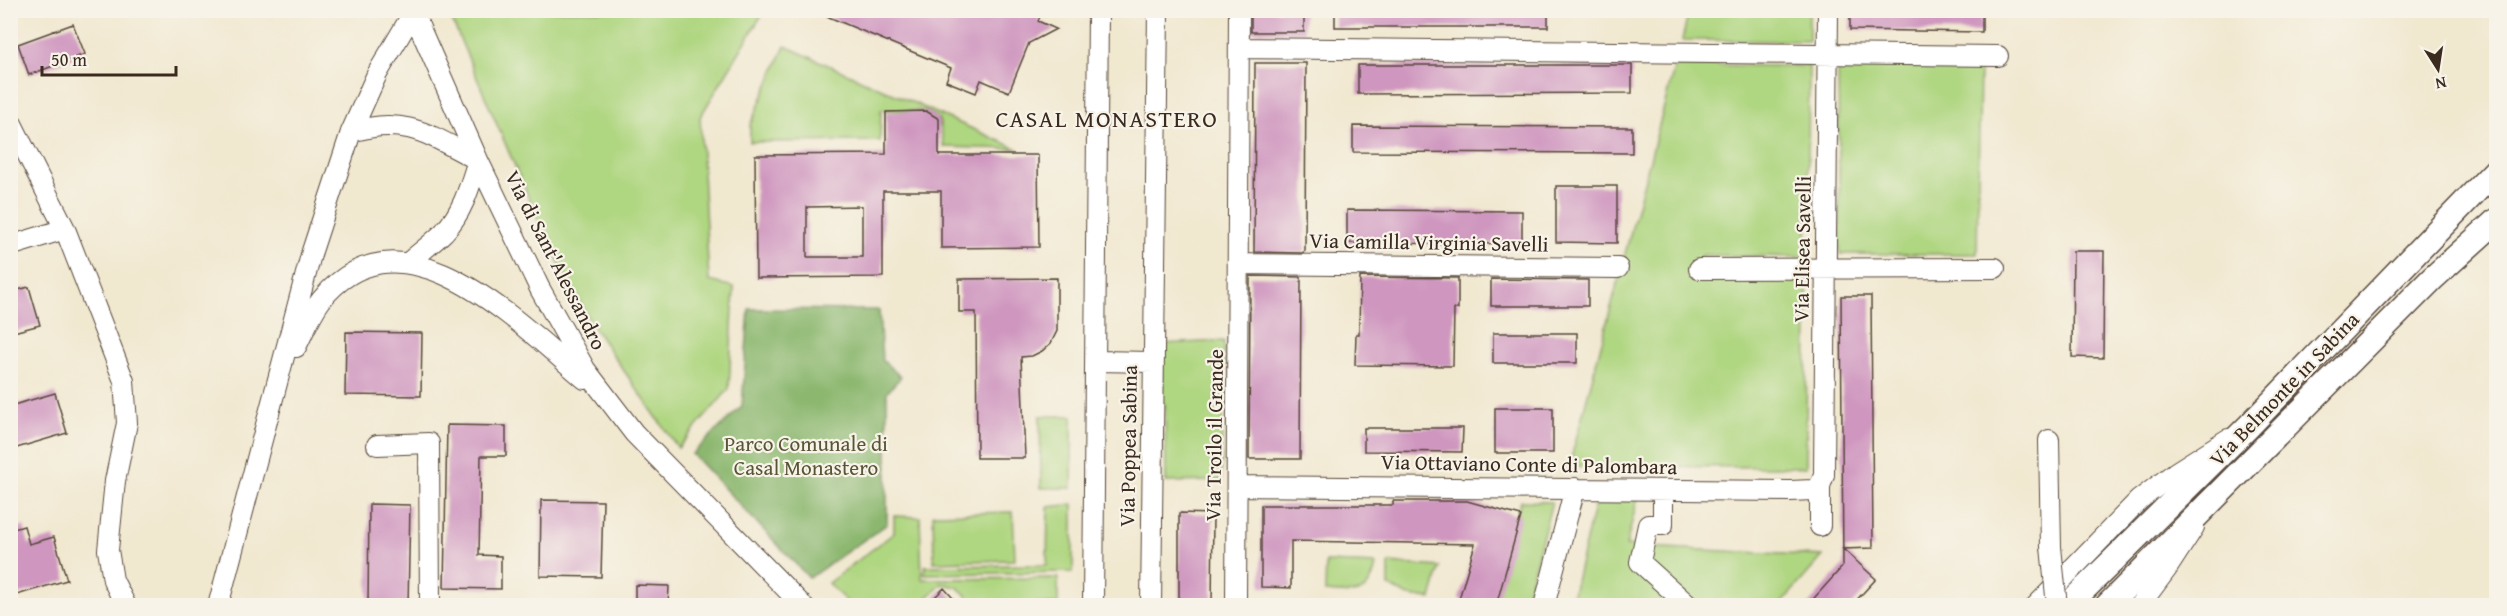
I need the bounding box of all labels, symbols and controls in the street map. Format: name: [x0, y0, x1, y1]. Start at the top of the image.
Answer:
scale bar: [42, 39, 176, 77]
north arrow: [2408, 39, 2468, 99]
text: 50 m: [51, 46, 87, 73]
text: N: [2433, 71, 2449, 97]
district label: CASAL MONASTERO: [996, 101, 1218, 136]
street label: Via di Sant'Alessandro: [497, 165, 615, 355]
street label: Via Elisea Savelli: [1785, 175, 1819, 323]
street label: Via Camilla Virginia Savelli: [1309, 224, 1549, 260]
street label: Via Belmonte in Sabina: [2202, 305, 2366, 473]
street label: Via Troilo il Grande: [1197, 349, 1231, 521]
street label: Via Poppea Sabina: [1111, 365, 1145, 527]
park label: Parco Comunale di Casal Monastero: [724, 428, 888, 483]
street label: Via Ottaviano Conte di Palombara: [1381, 446, 1678, 482]

